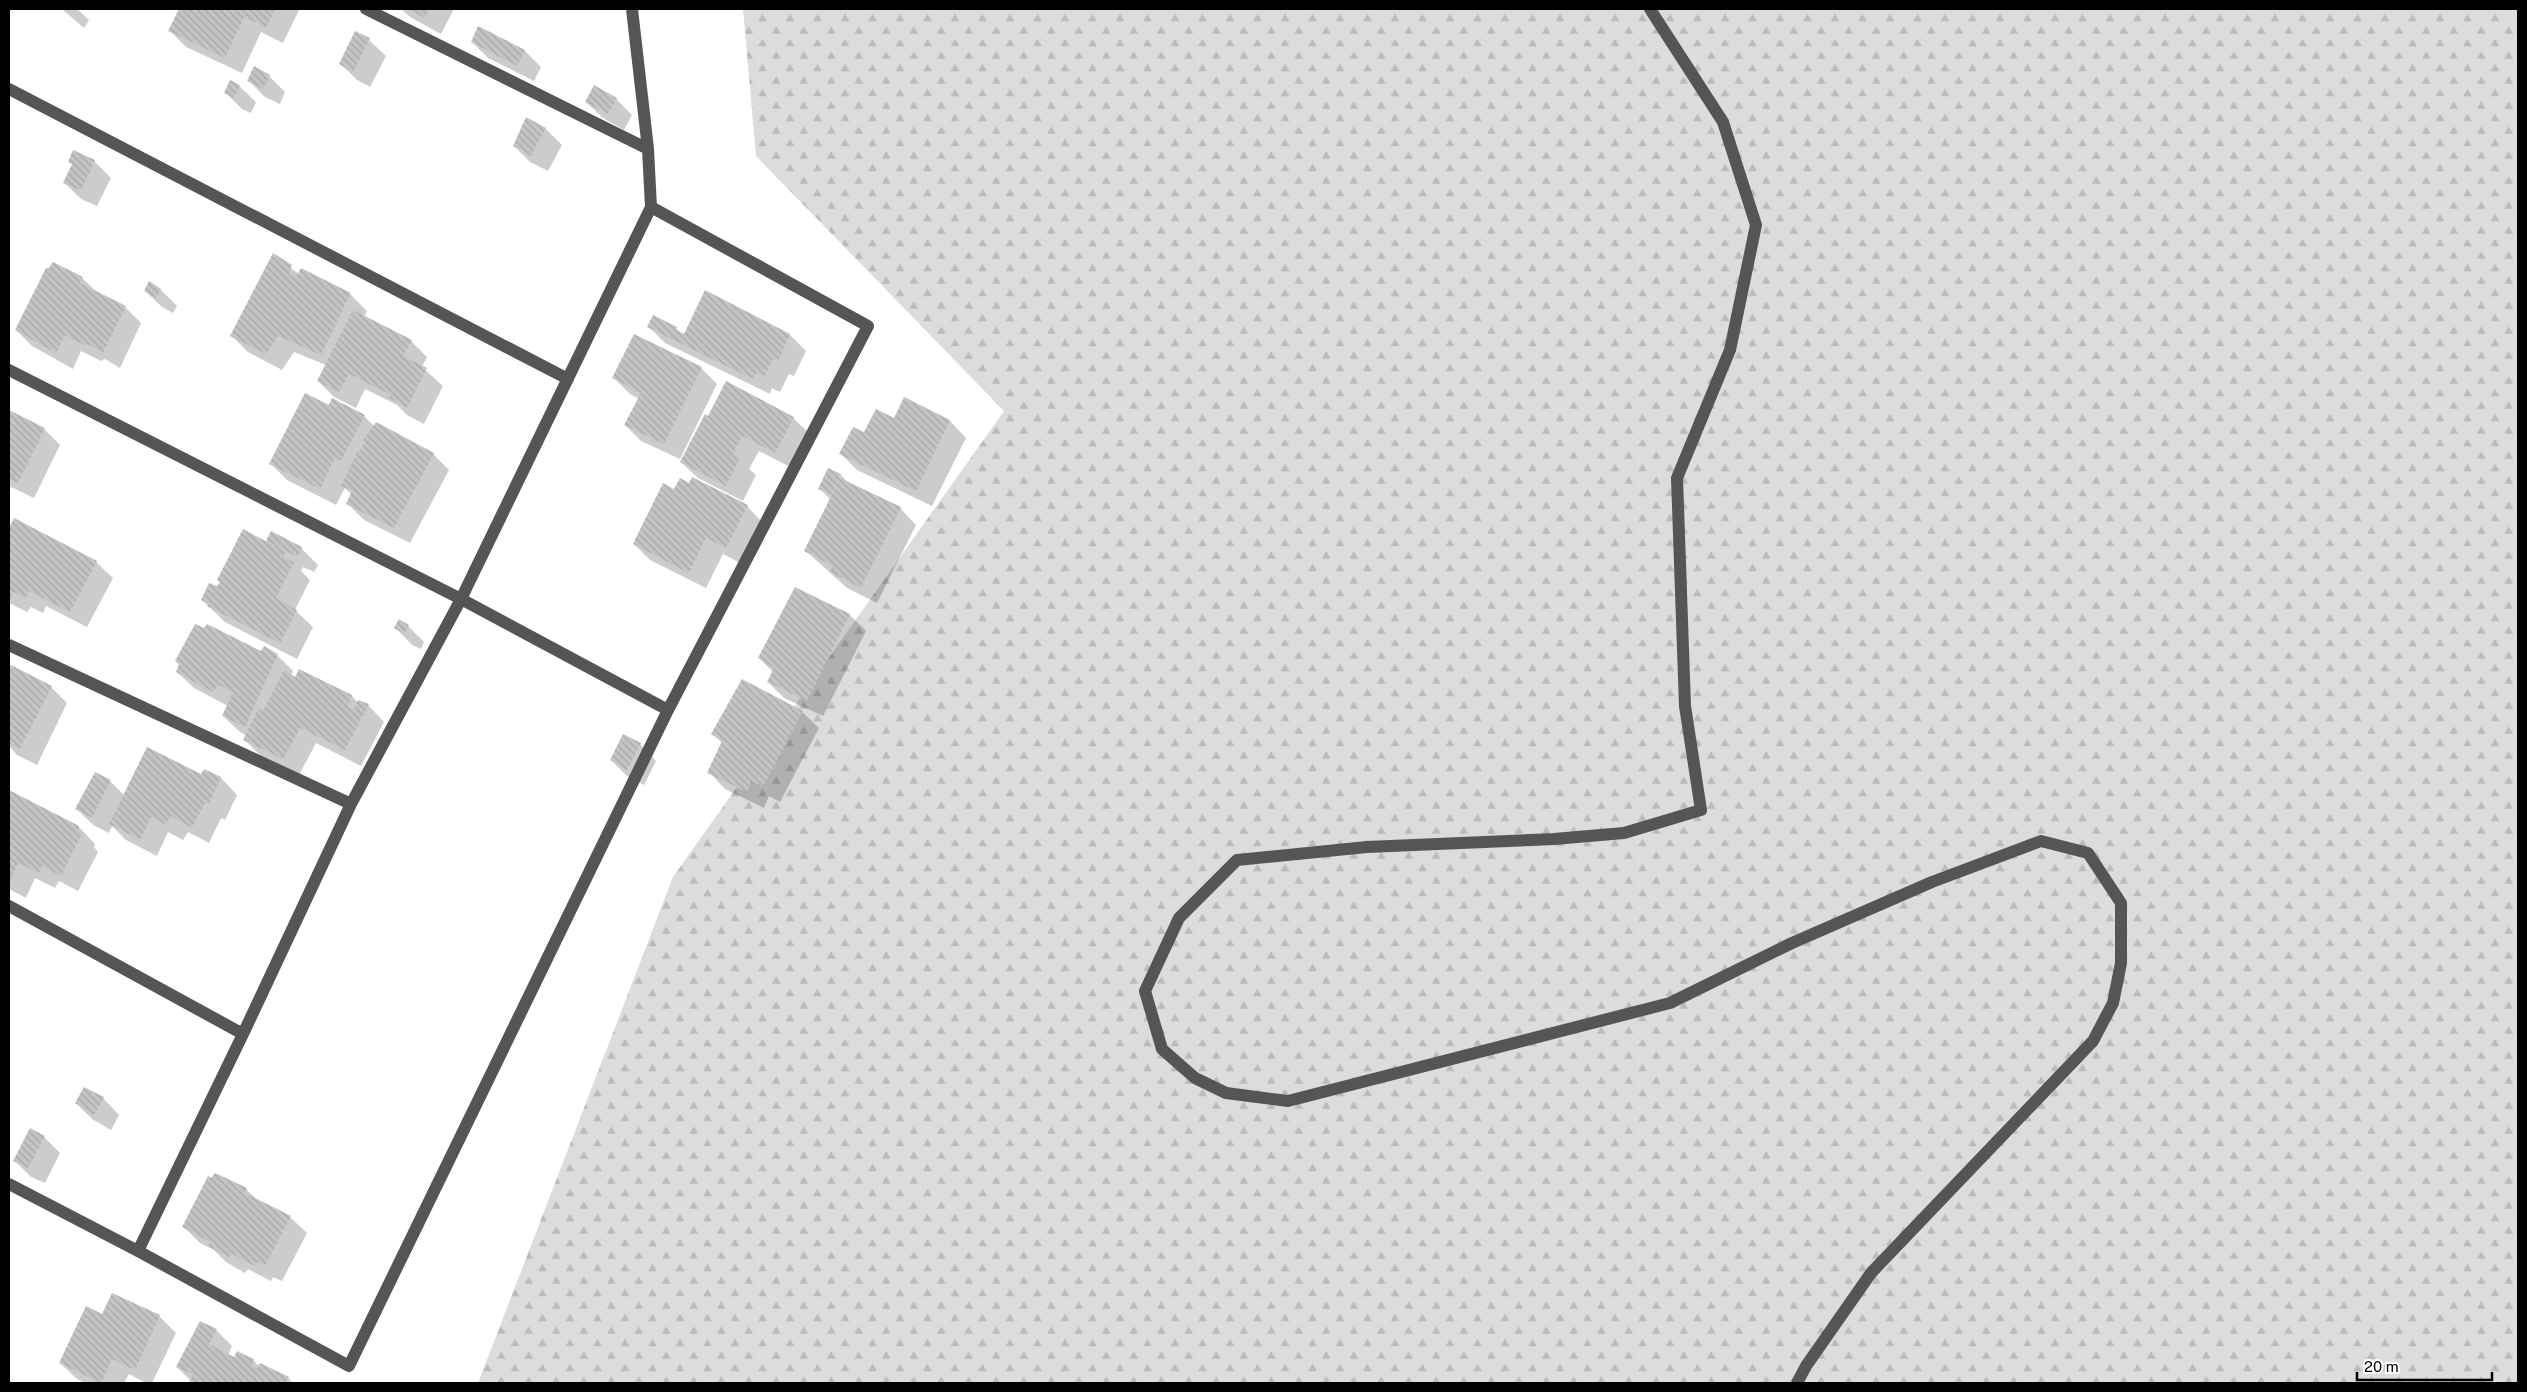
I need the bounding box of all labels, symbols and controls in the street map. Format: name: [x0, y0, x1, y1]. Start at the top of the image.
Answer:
scale bar: [2357, 1350, 2492, 1382]
text: 20 m: [2364, 1358, 2399, 1375]

